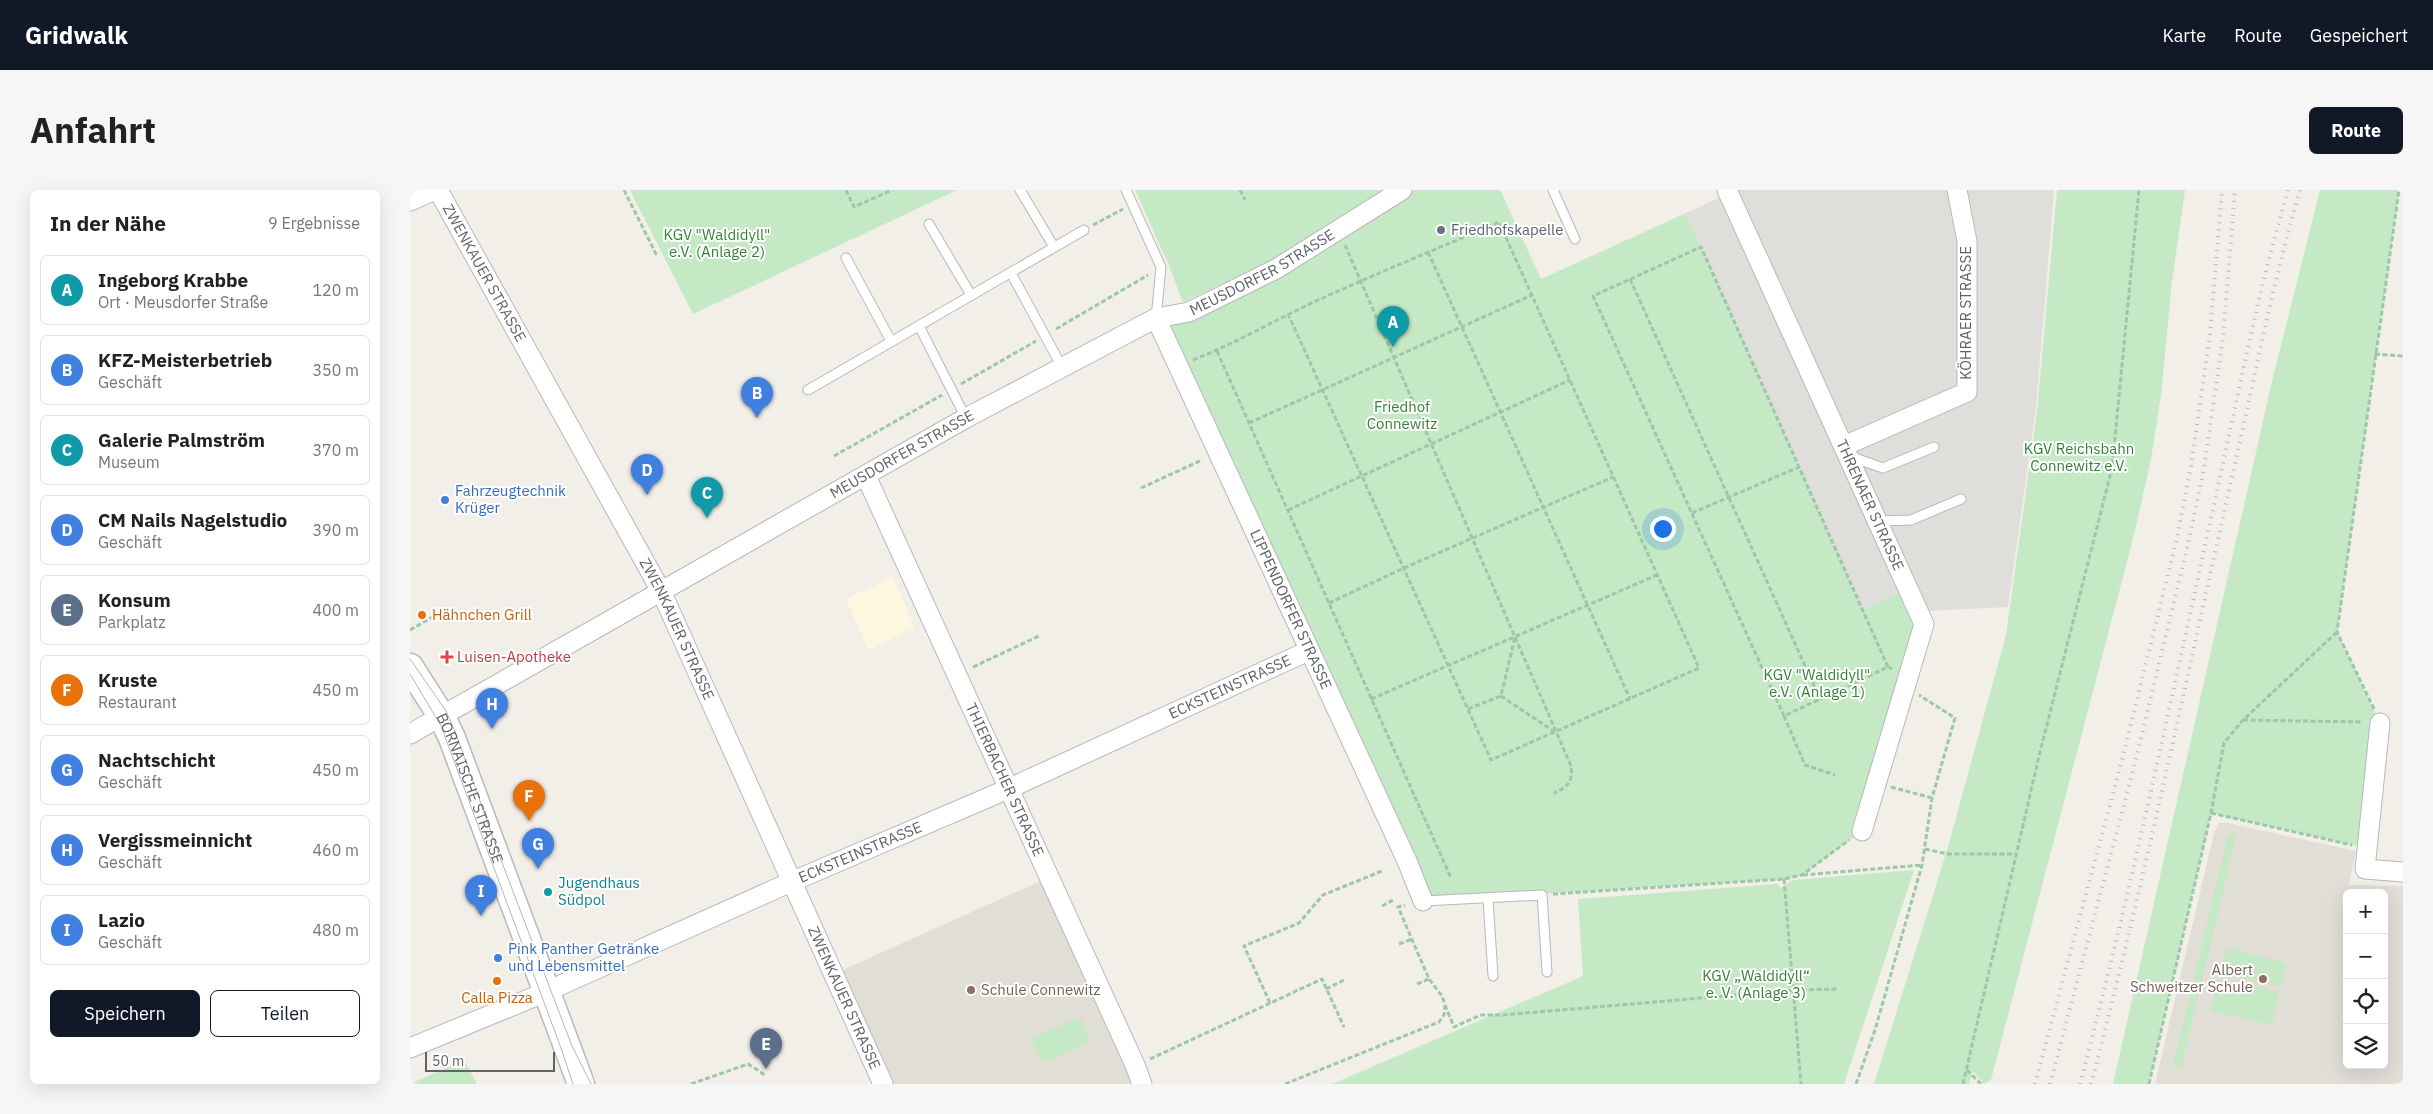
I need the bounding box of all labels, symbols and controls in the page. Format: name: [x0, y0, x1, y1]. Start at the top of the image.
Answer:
text: Gridwalk: [25, 19, 128, 51]
text: Karte: [2163, 24, 2206, 47]
text: Route: [2234, 24, 2282, 47]
text: Gespeichert: [2310, 24, 2408, 47]
text: Anfahrt: [30, 107, 156, 153]
button: Route: [2309, 107, 2403, 154]
street label: ZWENKAUER STRASSE: [439, 200, 531, 345]
text: In der Nähe: [50, 209, 166, 237]
text: 9 Ergebnisse: [268, 213, 360, 233]
place label: Friedhofskapelle: [1451, 220, 1563, 239]
marker: Friedhofskapelle: [1435, 224, 1447, 236]
park label: KGV "Waldidyll" e.V. (Anlage 2): [664, 225, 770, 261]
street label: MEUSDORFER STRASSE: [1186, 225, 1338, 319]
street label: KÖHRAER STRASSE: [1956, 246, 1975, 380]
text: Ingeborg Krabbe: [98, 268, 248, 292]
text: A: [62, 280, 72, 300]
text: 120 m: [312, 280, 359, 300]
text: Ort · Meusdorfer Straße: [98, 292, 268, 312]
pin: A: [1377, 306, 1409, 347]
text: KFZ-Meisterbetrieb: [98, 348, 272, 372]
text: B: [62, 360, 72, 380]
text: 350 m: [312, 360, 359, 380]
text: Geschäft: [98, 372, 162, 392]
pin: B: [741, 377, 773, 418]
park label: Friedhof Connewitz: [1367, 397, 1437, 433]
street label: MEUSDORFER STRASSE: [826, 405, 977, 502]
text: Galerie Palmström: [98, 428, 265, 452]
street label: THRENAER STRASSE: [1832, 436, 1908, 573]
park label: KGV Reichsbahn Connewitz e.V.: [2024, 439, 2134, 475]
text: C: [62, 440, 72, 460]
text: 370 m: [312, 440, 359, 460]
text: Museum: [98, 452, 160, 472]
pin: D: [631, 454, 663, 495]
pin: C: [691, 477, 723, 518]
place label: Fahrzeugtechnik Krüger: [455, 481, 566, 517]
marker: Fahrzeugtechnik Krüger: [439, 494, 451, 506]
text: CM Nails Nagelstudio: [98, 508, 287, 532]
your location: [1650, 516, 1676, 542]
text: D: [61, 520, 73, 540]
text: 390 m: [312, 520, 359, 540]
street label: LIPPENDORFER STRASSE: [1246, 526, 1336, 692]
text: Geschäft: [98, 532, 162, 552]
street label: ZWENKAUER STRASSE: [636, 554, 719, 703]
text: Konsum: [98, 588, 171, 612]
text: E: [62, 600, 72, 620]
text: 400 m: [312, 600, 359, 620]
place label: Hähnchen Grill: [432, 605, 532, 624]
marker: Hähnchen Grill: [416, 609, 428, 621]
text: Parkplatz: [98, 612, 166, 632]
place label: Luisen-Apotheke: [457, 647, 571, 666]
street label: ECKSTEINSTRASSE: [1166, 650, 1294, 723]
marker: Luisen-Apotheke: [441, 651, 453, 663]
park label: KGV "Waldidyll" e.V. (Anlage 1): [1764, 665, 1870, 701]
text: Kruste: [98, 668, 157, 692]
text: F: [62, 680, 72, 700]
text: 450 m: [312, 680, 359, 700]
pin: H: [476, 688, 508, 729]
text: Restaurant: [98, 692, 177, 712]
street label: THIERBACHER STRASSE: [962, 700, 1049, 859]
street label: BORNAISCHE STRASSE: [433, 710, 508, 866]
text: Nachtschicht: [98, 748, 216, 772]
text: G: [61, 760, 73, 780]
text: 450 m: [312, 760, 359, 780]
text: Geschäft: [98, 772, 162, 792]
pin: F: [513, 780, 545, 821]
street label: ECKSTEINSTRASSE: [795, 817, 925, 887]
text: Vergissmeinnicht: [98, 828, 252, 852]
pin: G: [522, 828, 554, 869]
text: H: [61, 840, 73, 860]
text: 460 m: [312, 840, 359, 860]
text: Geschäft: [98, 852, 162, 872]
place label: Jugendhaus Südpol: [558, 873, 640, 909]
pin: I: [465, 875, 497, 916]
marker: Jugendhaus Südpol: [542, 886, 554, 898]
map controls: [2343, 889, 2388, 1069]
button: +: [2343, 889, 2388, 934]
text: Lazio: [98, 908, 145, 932]
text: I: [64, 920, 70, 940]
text: 480 m: [312, 920, 359, 940]
street label: ZWENKAUER STRASSE: [804, 923, 885, 1072]
text: Geschäft: [98, 932, 162, 952]
button: −: [2343, 934, 2388, 979]
place label: Pink Panther Getränke und Lebensmittel: [508, 939, 659, 975]
marker: Pink Panther Getränke und Lebensmittel: [492, 952, 504, 964]
place label: Albert Schweitzer Schule: [2130, 960, 2253, 996]
park label: KGV „Waldidyll“ e. V. (Anlage 3): [1702, 966, 1810, 1002]
marker: Albert Schweitzer Schule: [2257, 973, 2269, 985]
marker: Calla Pizza: [491, 975, 503, 987]
button: locate: [2343, 979, 2388, 1024]
place label: Schule Connewitz: [981, 980, 1101, 999]
marker: Schule Connewitz: [965, 984, 977, 996]
place label: Calla Pizza: [461, 988, 533, 1007]
button: Speichern: [50, 990, 200, 1037]
button: Teilen: [210, 990, 360, 1037]
button: layers: [2343, 1024, 2388, 1069]
pin: E: [750, 1028, 782, 1069]
scale bar: [425, 1049, 555, 1072]
text: 50 m: [432, 1052, 464, 1070]

